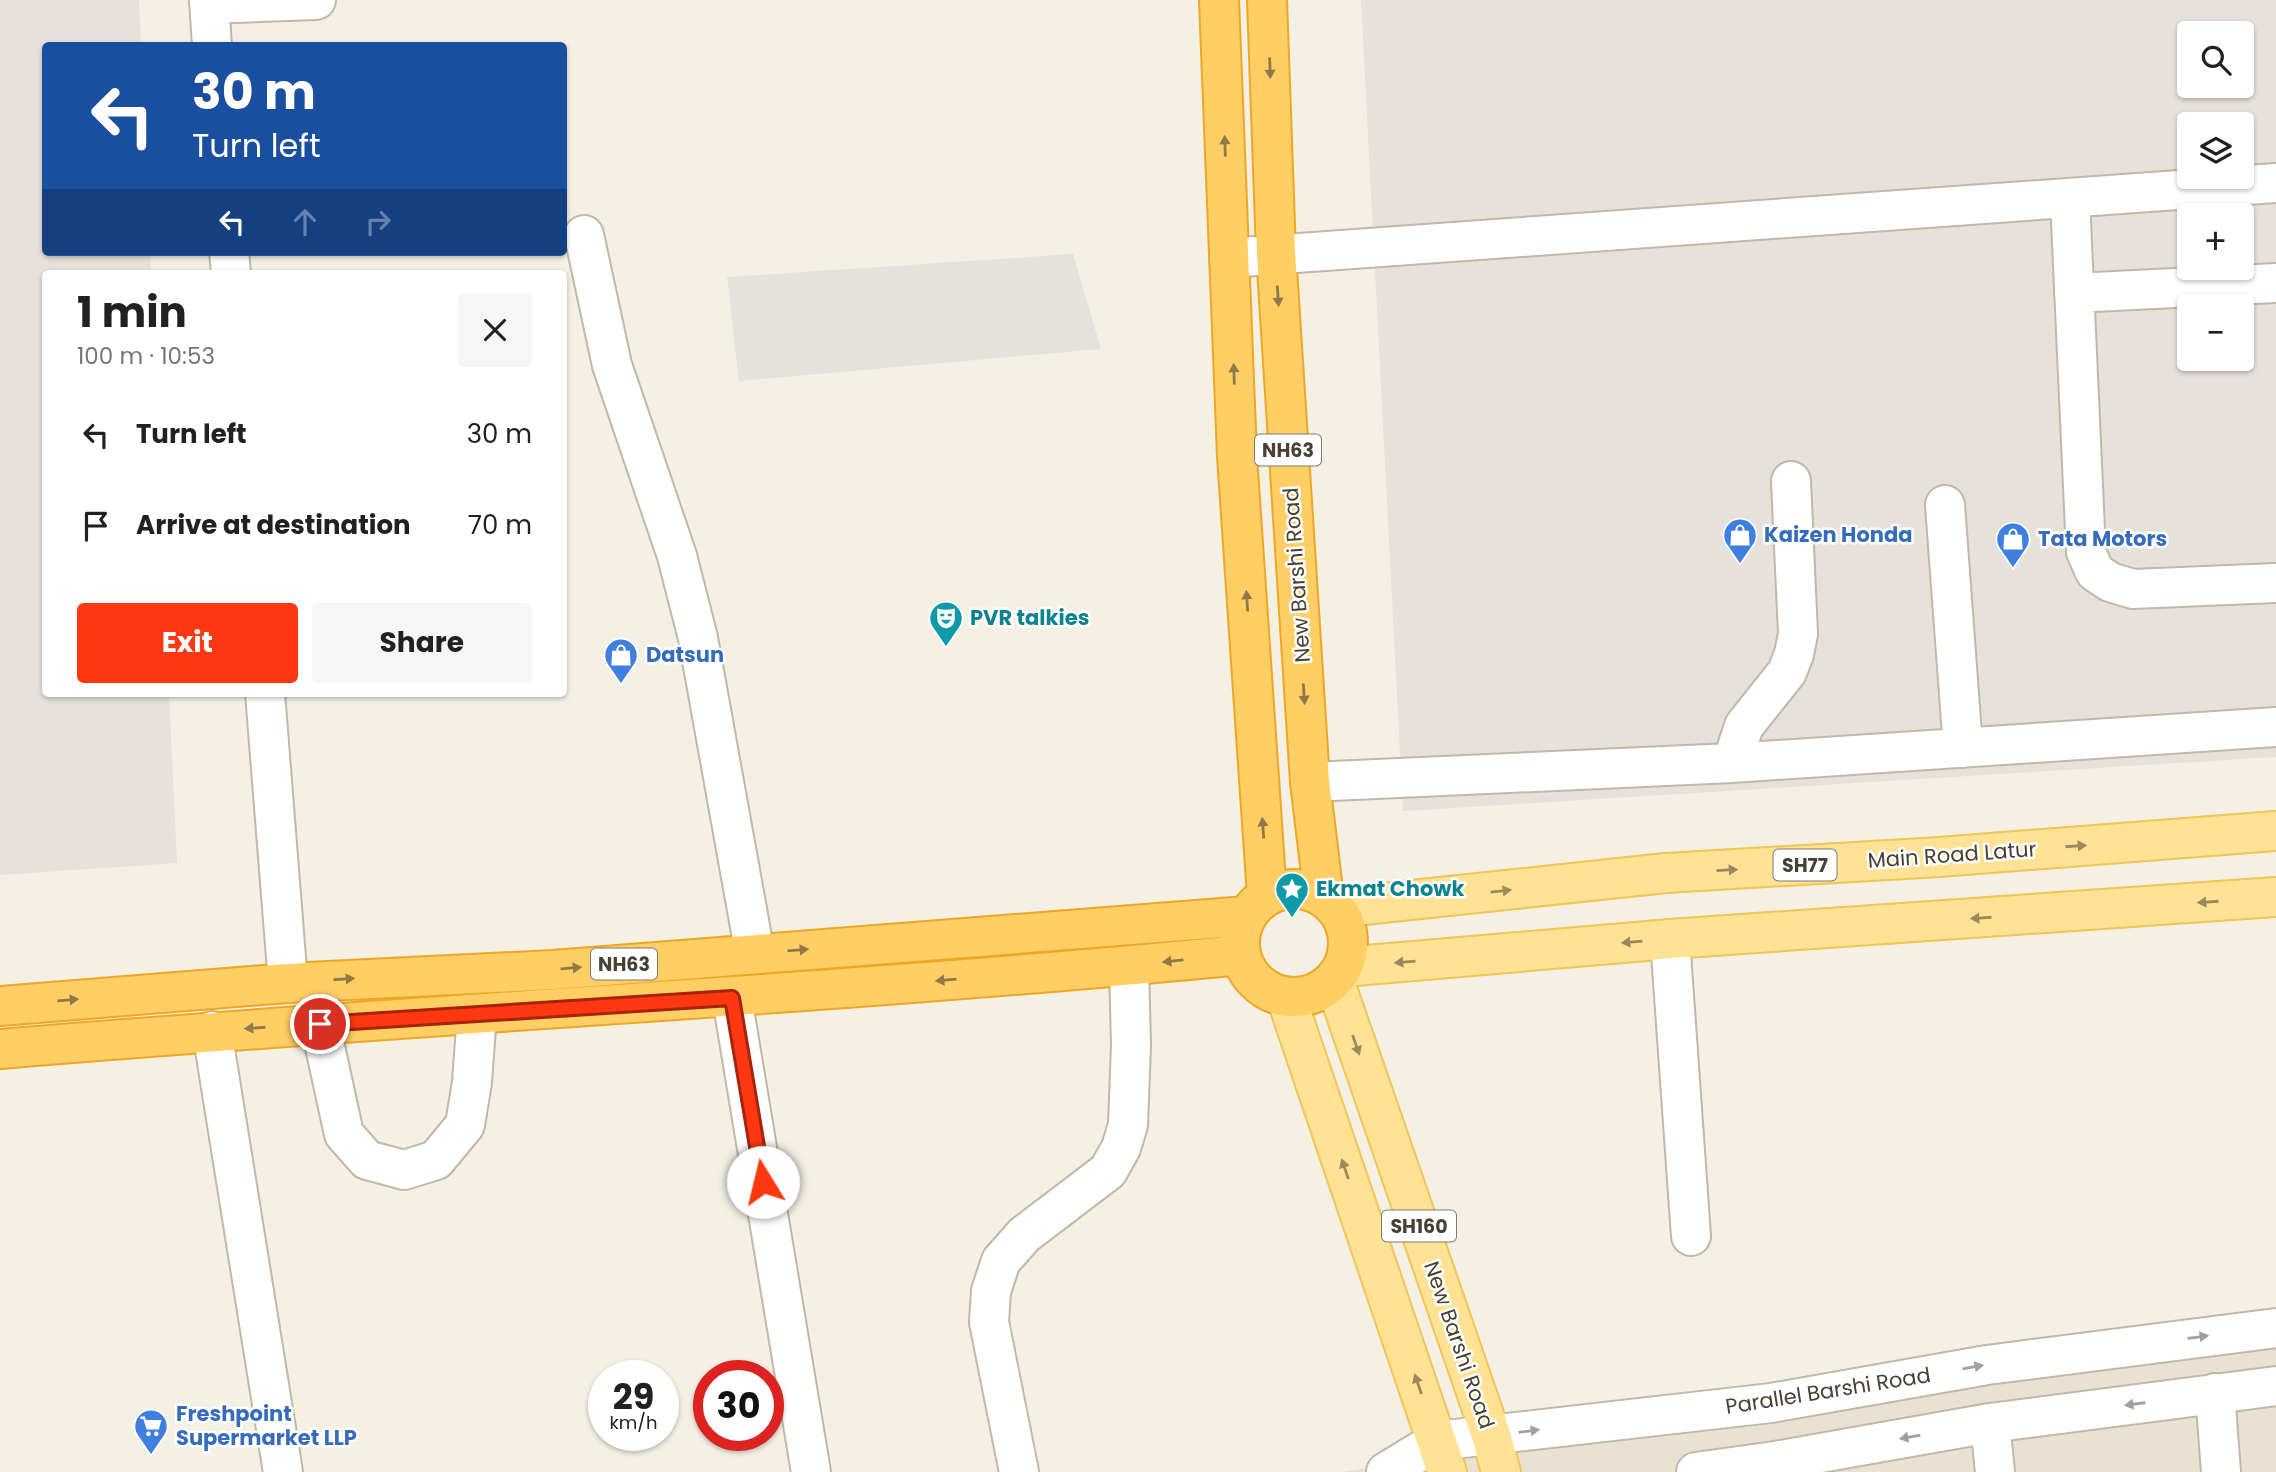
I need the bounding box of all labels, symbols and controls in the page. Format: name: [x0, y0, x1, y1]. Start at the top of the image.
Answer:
map controls: [2177, 21, 2254, 371]
button: search: [2177, 21, 2254, 98]
one-way arrow: [1264, 57, 1275, 79]
text: 30 m: [192, 58, 316, 126]
icon: left: [77, 70, 168, 161]
button: layers: [2177, 112, 2254, 189]
text: Turn left: [192, 123, 321, 168]
one-way arrow: [1219, 135, 1230, 157]
icon: left: [213, 203, 251, 241]
icon: ahead: [286, 203, 324, 241]
icon: right: [359, 203, 397, 241]
button: +: [2177, 203, 2254, 280]
text: 1 min: [77, 283, 187, 342]
one-way arrow: [1273, 285, 1284, 307]
button: close: [458, 293, 532, 367]
button: −: [2177, 294, 2254, 371]
text: 100 m · 10:53: [77, 340, 215, 372]
one-way arrow: [1228, 363, 1239, 385]
icon: left: [77, 416, 115, 454]
text: Turn left: [136, 416, 247, 452]
text: 30 m: [467, 416, 532, 452]
road number: NH63: [1255, 435, 1321, 466]
street label: New Barshi Road: [1276, 487, 1317, 663]
icon: arrive: [77, 507, 115, 545]
text: Arrive at destination: [136, 507, 411, 543]
text: 70 m: [468, 507, 532, 543]
shop icon: Kaizen Honda: [1721, 516, 1759, 565]
place label: Kaizen Honda: [1764, 520, 1912, 549]
shop icon: Tata Motors: [1994, 520, 2032, 569]
place label: Tata Motors: [2038, 524, 2167, 553]
one-way arrow: [1241, 590, 1252, 612]
theatre icon: PVR talkies: [927, 599, 965, 648]
button: Exit: [77, 603, 298, 683]
button: Share: [312, 603, 532, 683]
place label: PVR talkies: [970, 603, 1089, 632]
shop icon: Datsun: [602, 636, 640, 685]
place label: Datsun: [646, 640, 724, 669]
one-way arrow: [1299, 683, 1310, 705]
one-way arrow: [1257, 817, 1268, 839]
street label: Main Road Latur: [1867, 834, 2037, 875]
one-way arrow: [2065, 840, 2087, 851]
road number: SH77: [1773, 850, 1836, 880]
one-way arrow: [1716, 864, 1738, 875]
place icon: Ekmat Chowk: [1273, 870, 1311, 919]
place label: Ekmat Chowk: [1316, 874, 1465, 903]
one-way arrow: [1490, 885, 1512, 896]
one-way arrow: [2197, 897, 2219, 908]
one-way arrow: [1970, 912, 1992, 923]
one-way arrow: [1621, 937, 1643, 948]
one-way arrow: [787, 944, 809, 955]
road number: NH63: [591, 948, 657, 980]
one-way arrow: [1162, 956, 1184, 967]
one-way arrow: [1394, 957, 1416, 968]
one-way arrow: [560, 962, 582, 973]
one-way arrow: [333, 974, 355, 985]
one-way arrow: [935, 975, 957, 986]
one-way arrow: [57, 994, 79, 1005]
pin: [290, 994, 350, 1054]
icon: arrive: [301, 1005, 339, 1043]
one-way arrow: [244, 1023, 266, 1034]
one-way arrow: [1351, 1034, 1362, 1055]
position arrow: [726, 1145, 800, 1219]
one-way arrow: [1339, 1158, 1350, 1179]
road number: SH160: [1382, 1210, 1456, 1242]
street label: New Barshi Road: [1417, 1257, 1502, 1432]
one-way arrow: [2187, 1331, 2209, 1342]
speed limit sign: 30: [693, 1360, 784, 1451]
street label: Parallel Barshi Road: [1723, 1360, 1933, 1421]
one-way arrow: [1962, 1361, 1984, 1372]
text: 29: [613, 1372, 654, 1421]
one-way arrow: [1412, 1373, 1423, 1394]
one-way arrow: [2124, 1398, 2146, 1409]
place label: Freshpoint Supermarket LLP: [176, 1399, 357, 1452]
supermarket icon: Freshpoint Supermarket LLP: [132, 1407, 170, 1456]
text: km/h: [610, 1410, 657, 1435]
one-way arrow: [1519, 1425, 1541, 1436]
one-way arrow: [1899, 1432, 1921, 1443]

